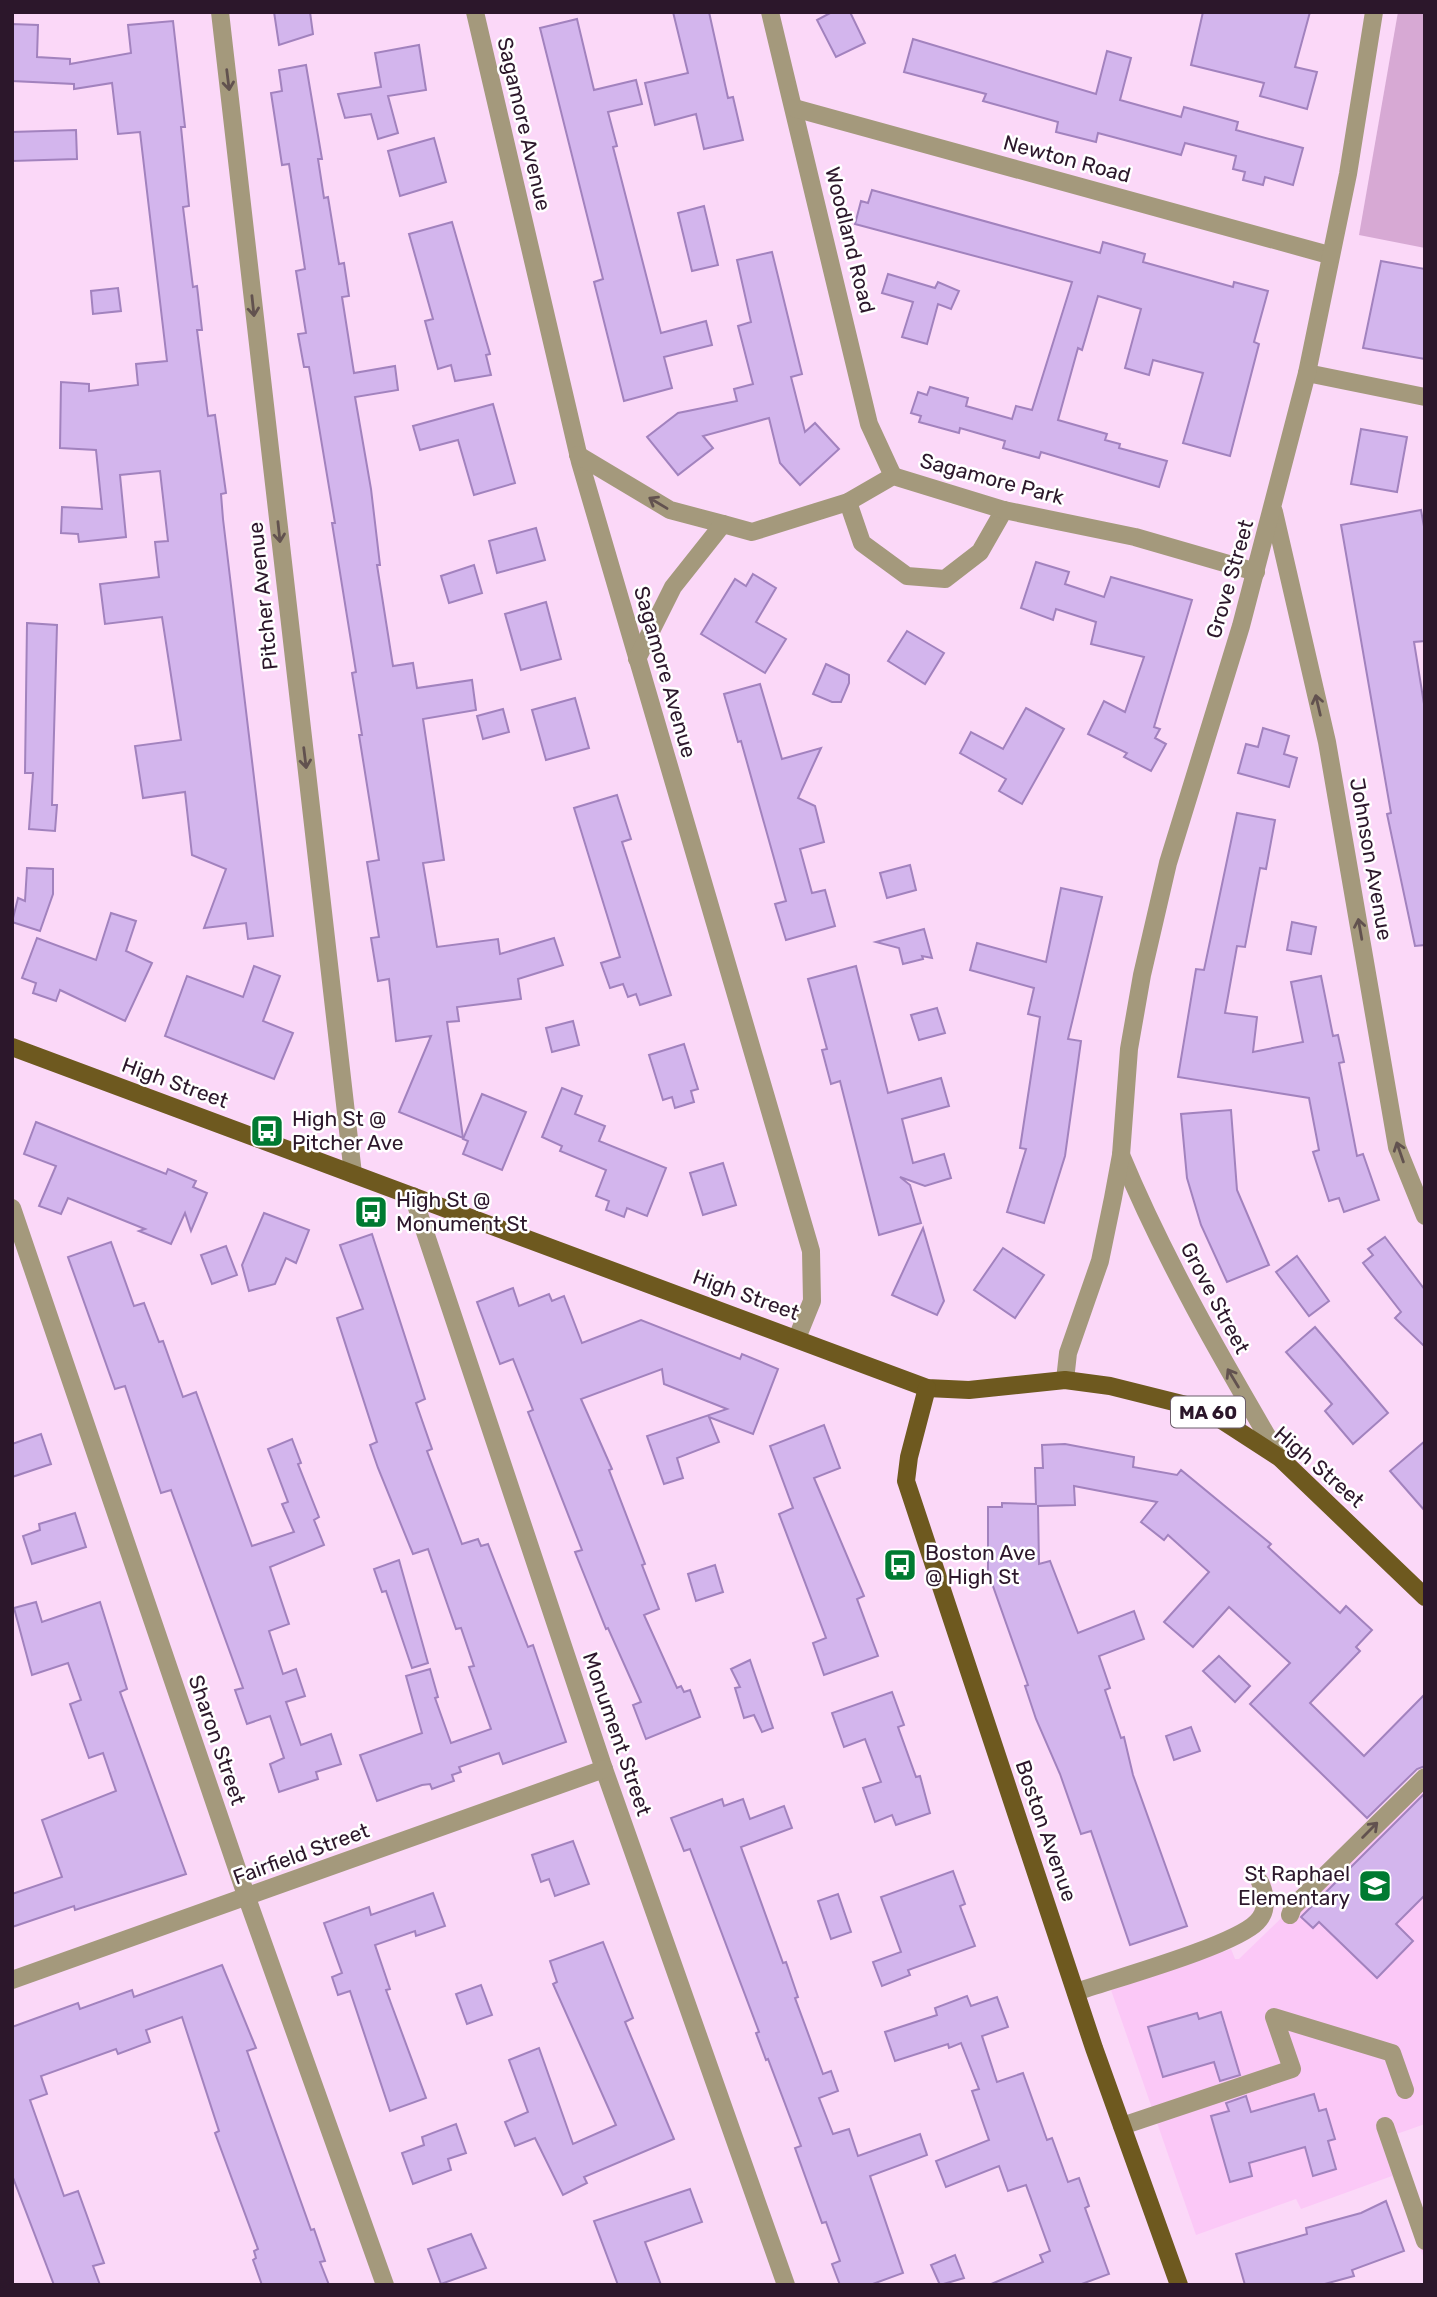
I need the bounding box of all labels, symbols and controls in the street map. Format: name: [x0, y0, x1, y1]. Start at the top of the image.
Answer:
street label: Sagamore Avenue: [492, 35, 557, 213]
one-way arrow: [221, 68, 234, 91]
street label: Newton Road: [1001, 130, 1134, 188]
street label: Woodland Road: [820, 164, 881, 316]
one-way arrow: [247, 294, 260, 317]
street label: Sagamore Park: [917, 447, 1067, 510]
one-way arrow: [649, 496, 669, 510]
street label: Grove Street: [1201, 516, 1258, 641]
one-way arrow: [272, 520, 285, 543]
street label: Pitcher Avenue: [242, 521, 283, 671]
street label: Sagamore Avenue: [629, 583, 702, 760]
one-way arrow: [1311, 694, 1325, 717]
one-way arrow: [298, 746, 311, 769]
street label: Johnson Avenue: [1345, 776, 1398, 942]
one-way arrow: [1353, 918, 1366, 941]
street label: High Street: [119, 1052, 232, 1113]
place label: High St @ Pitcher Ave: [292, 1106, 403, 1155]
bus stop icon: High St @ Pitcher Ave: [248, 1112, 286, 1150]
one-way arrow: [1393, 1142, 1405, 1164]
place label: High St @ Monument St: [396, 1187, 528, 1236]
bus stop icon: High St @ Monument St: [352, 1193, 390, 1231]
street label: Grove Street: [1176, 1238, 1255, 1358]
street label: High Street: [690, 1264, 803, 1325]
one-way arrow: [1226, 1369, 1240, 1389]
road number: MA 60: [1171, 1396, 1245, 1428]
street label: High Street: [1269, 1421, 1370, 1513]
place label: Boston Ave @ High St: [925, 1540, 1036, 1589]
bus stop icon: Boston Ave @ High St: [881, 1546, 919, 1584]
street label: Monument Street: [578, 1649, 657, 1819]
street label: Sharon Street: [184, 1672, 251, 1808]
street label: Boston Avenue: [1011, 1757, 1082, 1905]
street label: Fairfield Street: [229, 1817, 372, 1890]
one-way arrow: [1362, 1822, 1379, 1839]
place label: St Raphael Elementary: [1238, 1861, 1350, 1910]
school or university icon: St Raphael Elementary: [1356, 1867, 1394, 1905]

